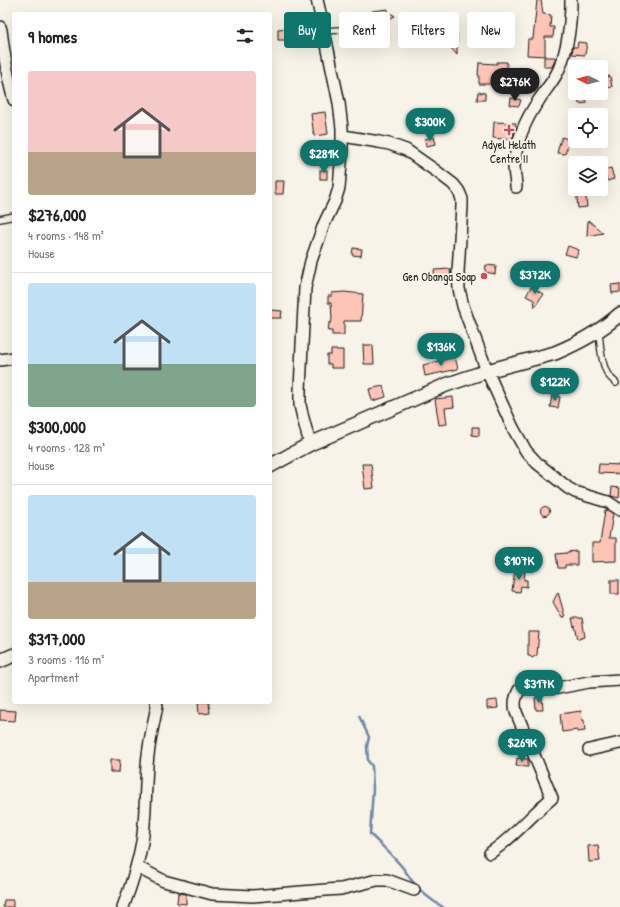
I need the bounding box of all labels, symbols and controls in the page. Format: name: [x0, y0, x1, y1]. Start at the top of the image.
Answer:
chip: Buy: [284, 12, 331, 48]
chip: Rent: [339, 12, 390, 48]
chip: Filters: [398, 12, 459, 48]
chip: New: [467, 12, 515, 48]
text: 9 homes: [28, 25, 77, 48]
icon: filters: [234, 25, 256, 47]
north arrow: [568, 60, 608, 100]
map controls: [568, 60, 608, 196]
pin: $276K: [487, 68, 543, 102]
text: $276K: [499, 72, 531, 90]
icon: home: [106, 97, 178, 169]
pin: $300K: [402, 108, 458, 142]
button: locate: [568, 108, 608, 148]
text: $300K: [415, 112, 445, 130]
marker: Adyel Helath Centre II: [503, 124, 515, 136]
place label: Adyel Helath Centre II: [482, 136, 536, 167]
pin: $281K: [296, 140, 352, 174]
text: $281K: [309, 144, 339, 162]
button: layers: [568, 156, 608, 196]
text: $276,000: [28, 203, 86, 226]
text: 4 rooms · 148 m²: [28, 226, 104, 244]
text: House: [28, 244, 55, 262]
pin: $372K: [507, 261, 563, 295]
text: $372K: [519, 265, 551, 283]
place label: Gen Obanga Soap: [403, 268, 476, 285]
marker: Gen Obanga Soap: [479, 271, 489, 281]
icon: home: [106, 309, 178, 381]
pin: $136K: [413, 333, 469, 367]
text: $136K: [426, 337, 456, 355]
pin: $122K: [527, 368, 583, 402]
text: $122K: [540, 372, 570, 390]
text: $300,000: [28, 415, 86, 438]
text: 4 rooms · 128 m²: [28, 438, 105, 456]
text: House: [28, 456, 55, 474]
icon: home: [106, 521, 178, 593]
pin: $107K: [491, 547, 547, 581]
text: $107K: [504, 551, 534, 569]
text: $317,000: [28, 627, 85, 650]
text: 3 rooms · 116 m²: [28, 650, 104, 668]
text: Apartment: [28, 668, 79, 686]
pin: $317K: [511, 670, 567, 704]
text: $317K: [524, 674, 554, 692]
pin: $269K: [494, 729, 550, 763]
text: $269K: [507, 733, 537, 751]

